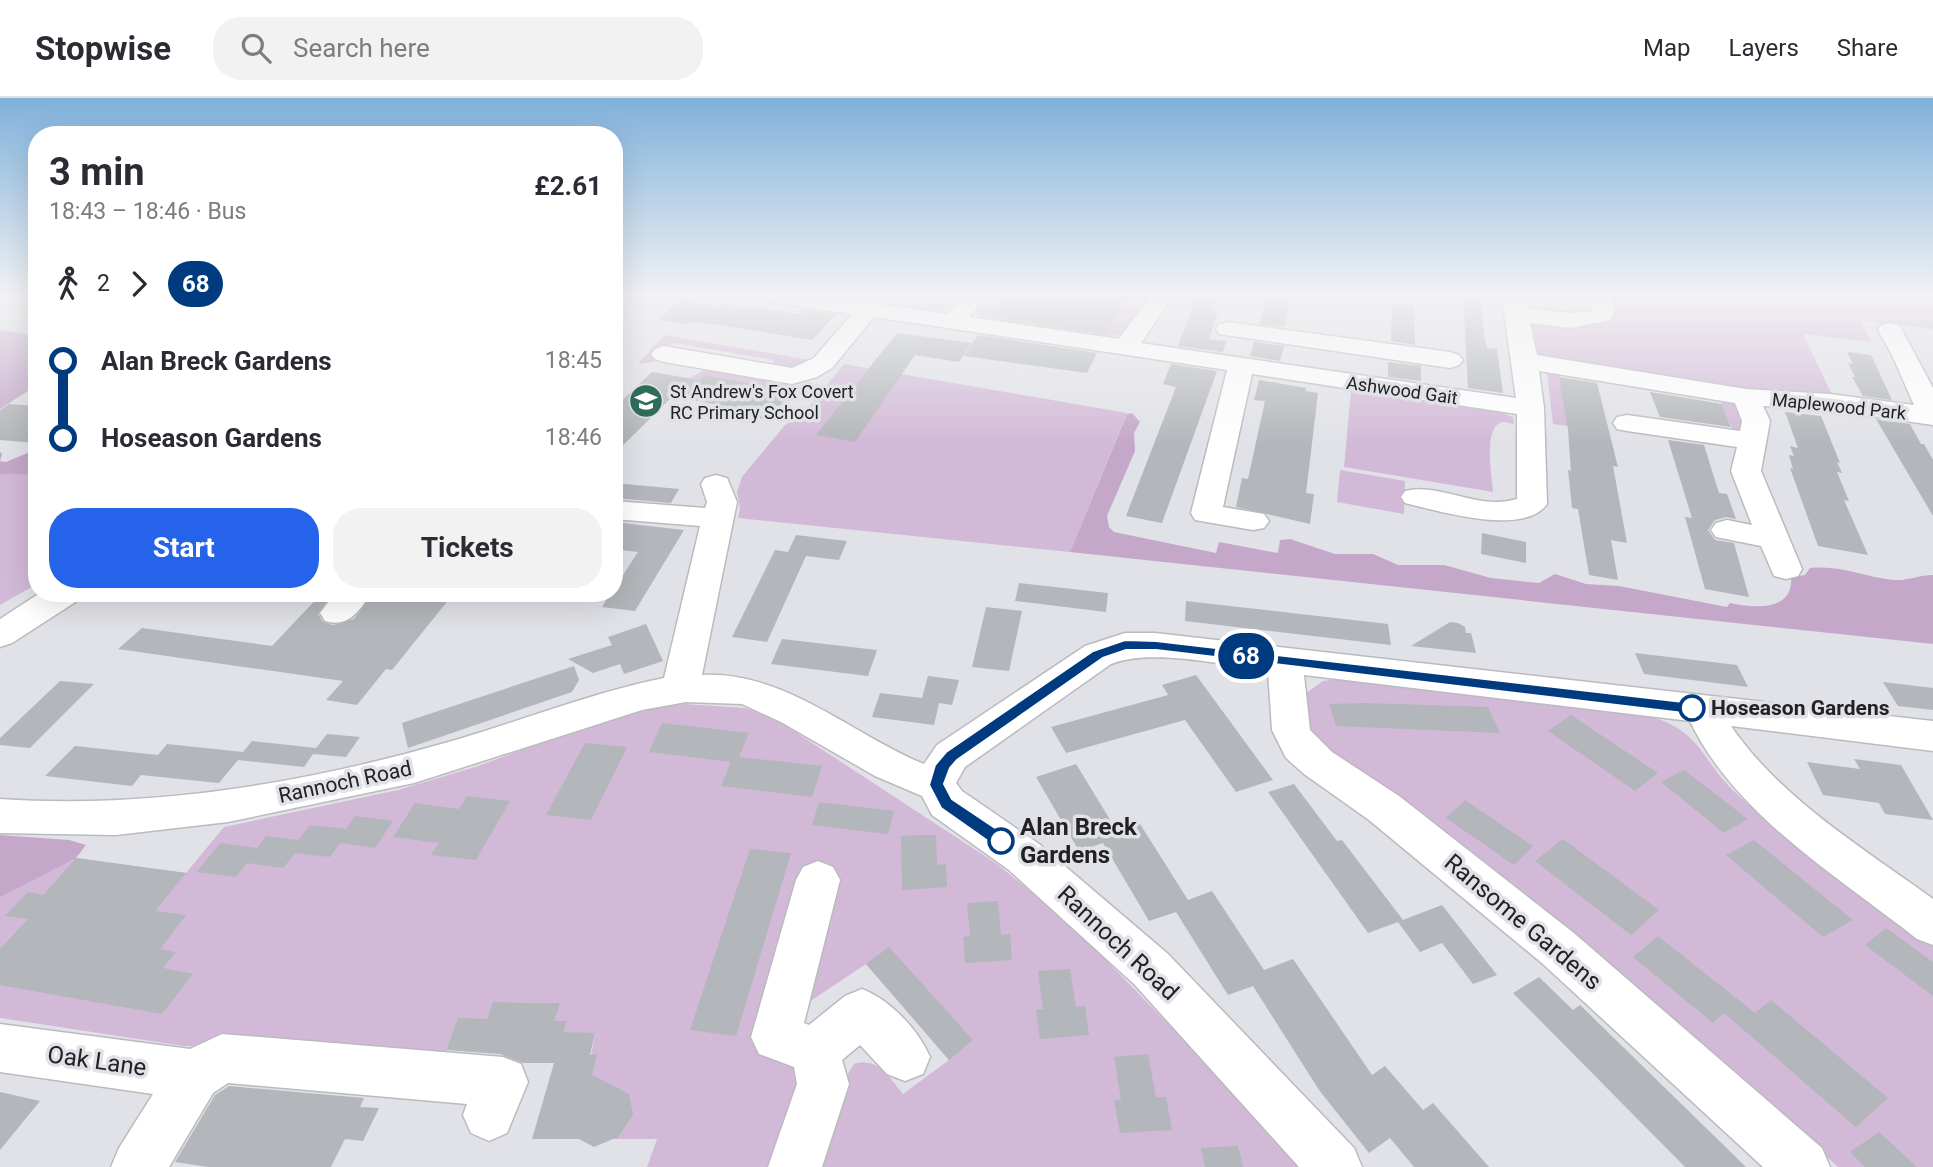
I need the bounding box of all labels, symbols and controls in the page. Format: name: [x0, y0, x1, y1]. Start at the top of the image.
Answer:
search box: [213, 17, 703, 80]
text: Stopwise: [35, 29, 171, 68]
icon: search: [237, 29, 275, 67]
text: Search here: [293, 33, 430, 63]
text: Map: [1643, 34, 1691, 62]
text: Layers: [1729, 34, 1799, 62]
text: Share: [1837, 34, 1898, 62]
text: 3 min: [49, 150, 145, 194]
text: £2.61: [534, 171, 602, 201]
text: 18:43 – 18:46 · Bus: [49, 198, 246, 225]
icon: walk: [49, 265, 87, 303]
icon: forward: [120, 265, 158, 303]
text: 2: [97, 270, 110, 297]
text: 68: [182, 270, 209, 298]
text: Alan Breck Gardens: [101, 346, 332, 376]
text: 18:45: [545, 347, 602, 374]
street label: Ashwood Gait: [1345, 372, 1459, 408]
place label: St Andrew's Fox Covert RC Primary School: [670, 381, 854, 423]
school or university icon: St Andrew's Fox Covert RC Primary School: [627, 382, 665, 420]
street label: Maplewood Park: [1771, 389, 1908, 424]
text: Hoseason Gardens: [101, 423, 322, 453]
text: 18:46: [545, 424, 602, 451]
button: Start: [49, 508, 319, 588]
button: Tickets: [333, 508, 602, 588]
line badge: 68: [1214, 633, 1278, 679]
text: 68: [1232, 642, 1260, 670]
marker: Hoseason Gardens: [1679, 695, 1705, 721]
place label: Hoseason Gardens: [1711, 696, 1890, 720]
street label: Rannoch Road: [276, 756, 414, 808]
place label: Alan Breck Gardens: [1020, 813, 1138, 869]
marker: Alan Breck Gardens: [988, 828, 1014, 854]
street label: Ransome Gardens: [1439, 848, 1607, 996]
street label: Rannoch Road: [1052, 880, 1184, 1006]
street label: Oak Lane: [46, 1040, 148, 1082]

